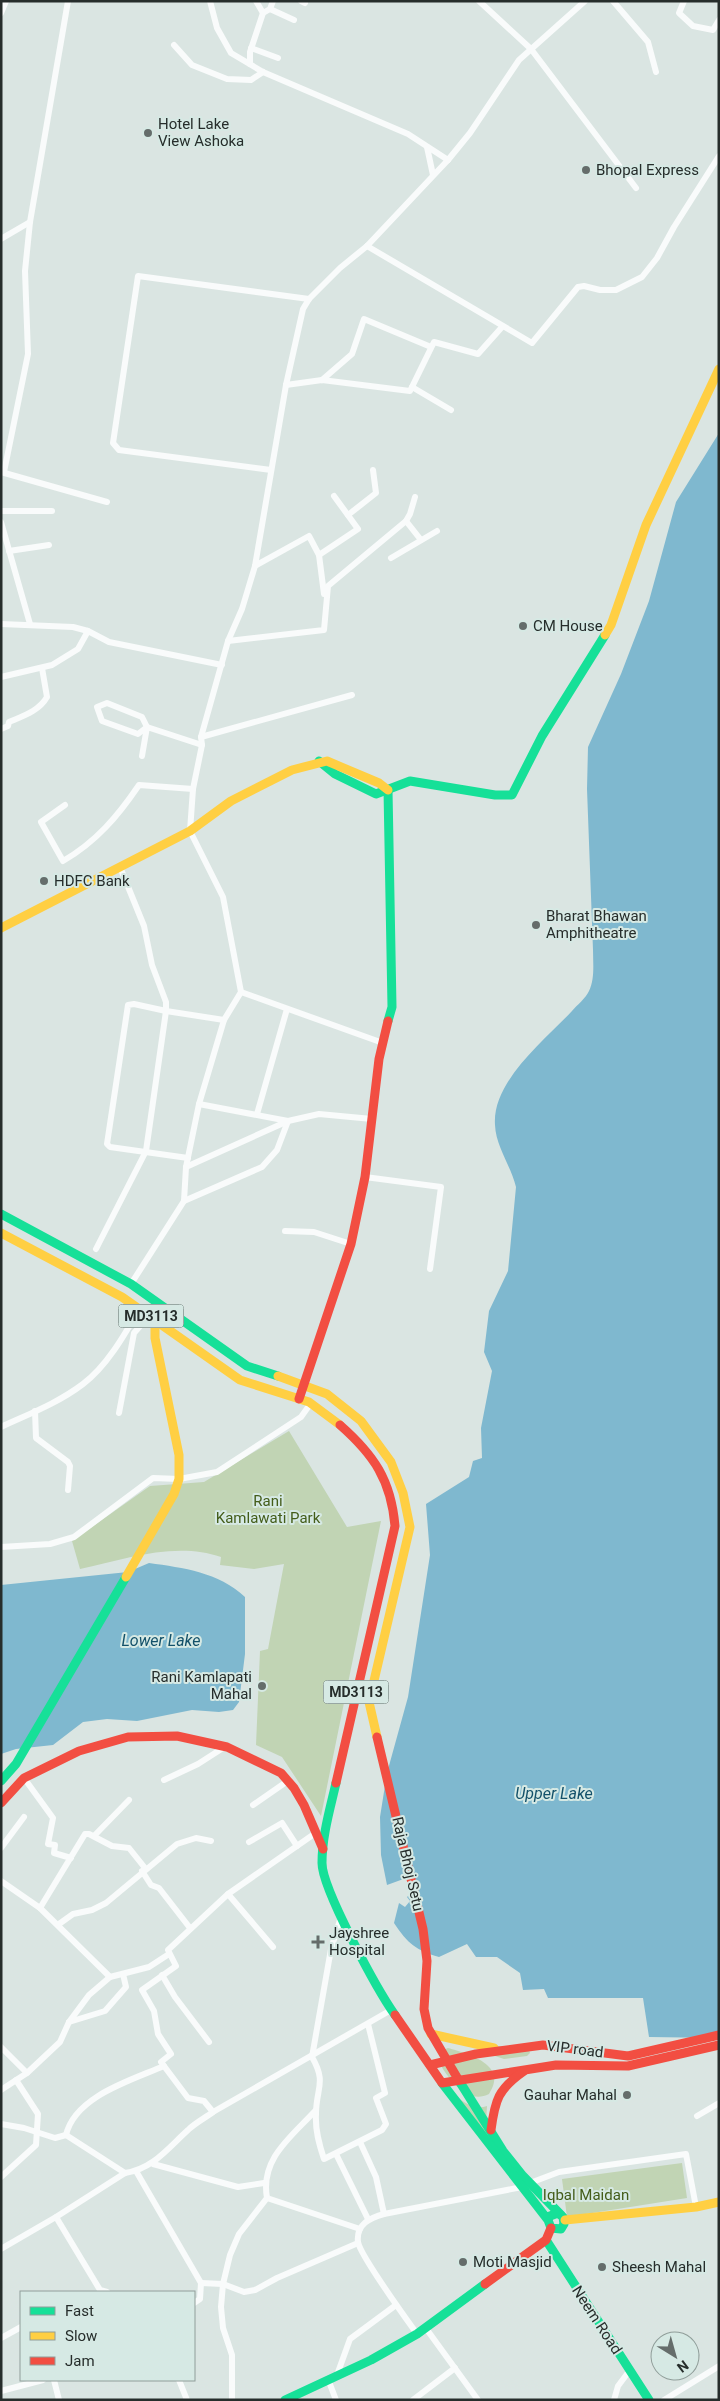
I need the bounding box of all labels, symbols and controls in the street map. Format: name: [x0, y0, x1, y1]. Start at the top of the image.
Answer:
place label: Hotel Lake View Ashoka: [158, 115, 244, 150]
marker: Hotel Lake View Ashoka: [142, 127, 154, 139]
place label: Bhopal Express: [596, 161, 699, 179]
marker: Bhopal Express: [580, 164, 592, 176]
place label: CM House: [533, 617, 603, 635]
marker: CM House: [517, 620, 529, 632]
place label: HDFC Bank: [54, 872, 130, 890]
marker: HDFC Bank: [38, 875, 50, 887]
place label: Bharat Bhawan Amphitheatre: [546, 907, 647, 942]
marker: Bharat Bhawan Amphitheatre: [530, 919, 542, 931]
road number: MD3113: [118, 1304, 184, 1328]
park label: Rani Kamlawati Park: [216, 1492, 321, 1527]
water label: Lower Lake: [121, 1631, 201, 1650]
place label: Rani Kamlapati Mahal: [151, 1668, 252, 1703]
marker: Rani Kamlapati Mahal: [256, 1680, 268, 1692]
road number: MD3113: [324, 1680, 388, 1704]
water label: Upper Lake: [515, 1784, 593, 1803]
street label: Raja Bhoj Setu: [388, 1815, 428, 1913]
place label: Jayshree Hospital: [329, 1924, 389, 1959]
marker: Jayshree Hospital: [311, 1935, 325, 1949]
street label: VIP road: [546, 2037, 604, 2061]
place label: Gauhar Mahal: [524, 2086, 617, 2104]
marker: Gauhar Mahal: [621, 2089, 633, 2101]
park label: Iqbal Maidan: [543, 2186, 629, 2204]
place label: Moti Masjid: [473, 2253, 552, 2271]
marker: Moti Masjid: [457, 2256, 469, 2268]
place label: Sheesh Mahal: [612, 2258, 706, 2276]
marker: Sheesh Mahal: [596, 2261, 608, 2273]
street label: Neem Road: [568, 2282, 626, 2358]
legend: [20, 2291, 195, 2381]
text: Fast: [65, 2302, 94, 2320]
text: Slow: [65, 2327, 97, 2345]
north arrow: [650, 2331, 700, 2381]
text: Jam: [65, 2352, 95, 2370]
text: N: [674, 2357, 692, 2376]

